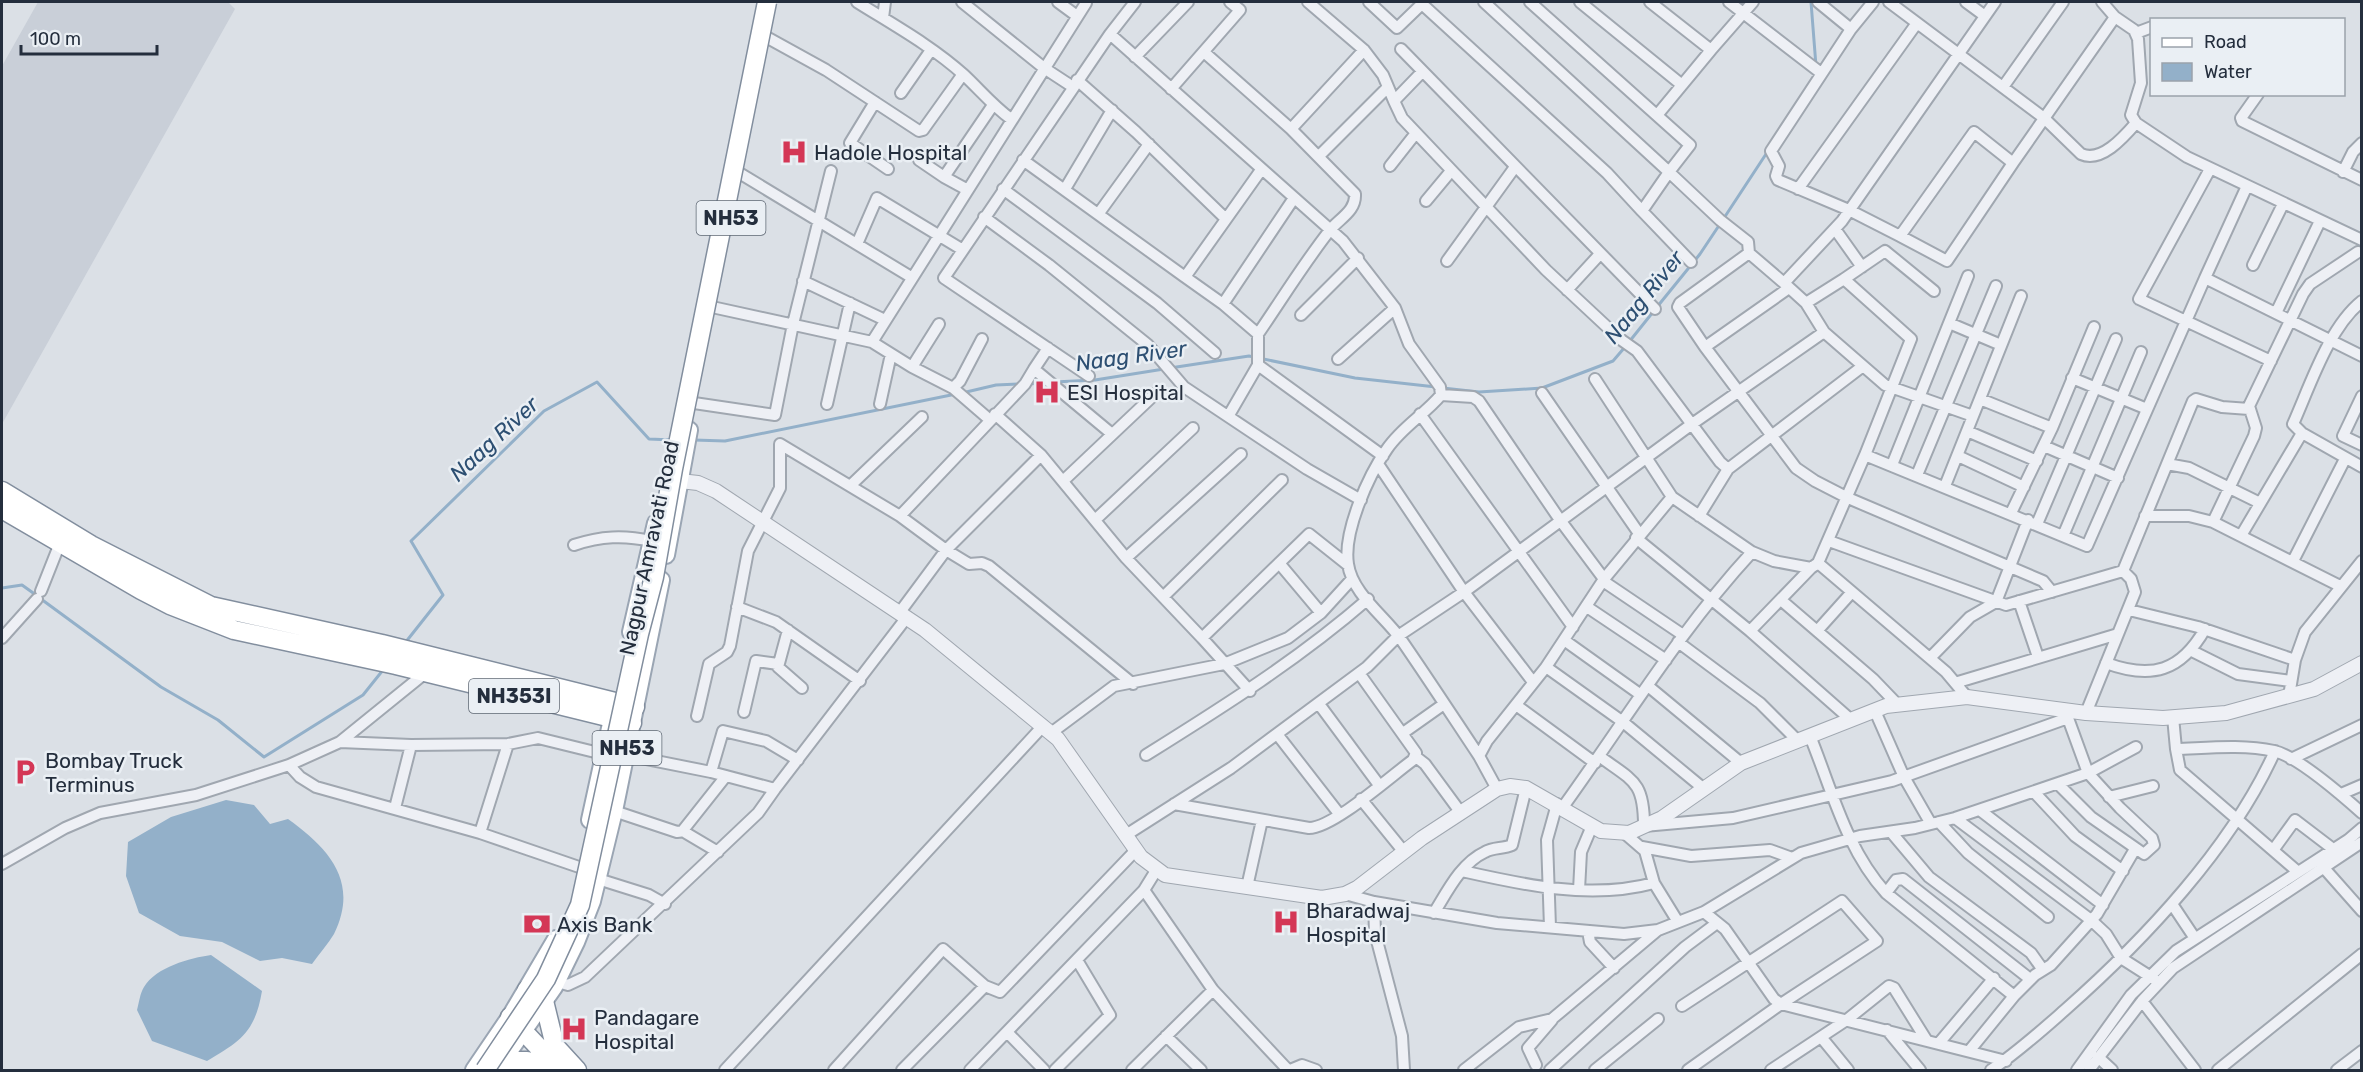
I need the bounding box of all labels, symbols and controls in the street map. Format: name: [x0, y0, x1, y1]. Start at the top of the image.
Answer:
scale bar: [21, 18, 158, 56]
legend: [2150, 18, 2345, 96]
text: 100 m: [30, 28, 81, 50]
text: Road: [2204, 31, 2247, 53]
text: Water: [2204, 61, 2252, 83]
hospital icon: Hadole Hospital: [779, 137, 809, 167]
place label: Hadole Hospital: [814, 140, 967, 165]
road number: NH53: [696, 201, 766, 235]
water label: Naag River: [1598, 244, 1691, 349]
water label: Naag River: [1074, 335, 1190, 377]
hospital icon: ESI Hospital: [1032, 377, 1062, 407]
place label: ESI Hospital: [1067, 380, 1184, 405]
water label: Naag River: [444, 390, 545, 487]
street label: Nagpur Amravati Road: [614, 438, 684, 658]
road number: NH353I: [469, 679, 559, 713]
road number: NH53: [592, 731, 662, 765]
place label: Bombay Truck Terminus: [45, 748, 183, 797]
parking icon: Bombay Truck Terminus: [10, 757, 40, 787]
place label: Bharadwaj Hospital: [1306, 898, 1410, 947]
hospital icon: Bharadwaj Hospital: [1271, 907, 1301, 937]
bank icon: Axis Bank: [522, 909, 552, 939]
place label: Axis Bank: [557, 912, 653, 937]
place label: Pandagare Hospital: [594, 1005, 699, 1054]
hospital icon: Pandagare Hospital: [559, 1014, 589, 1044]

